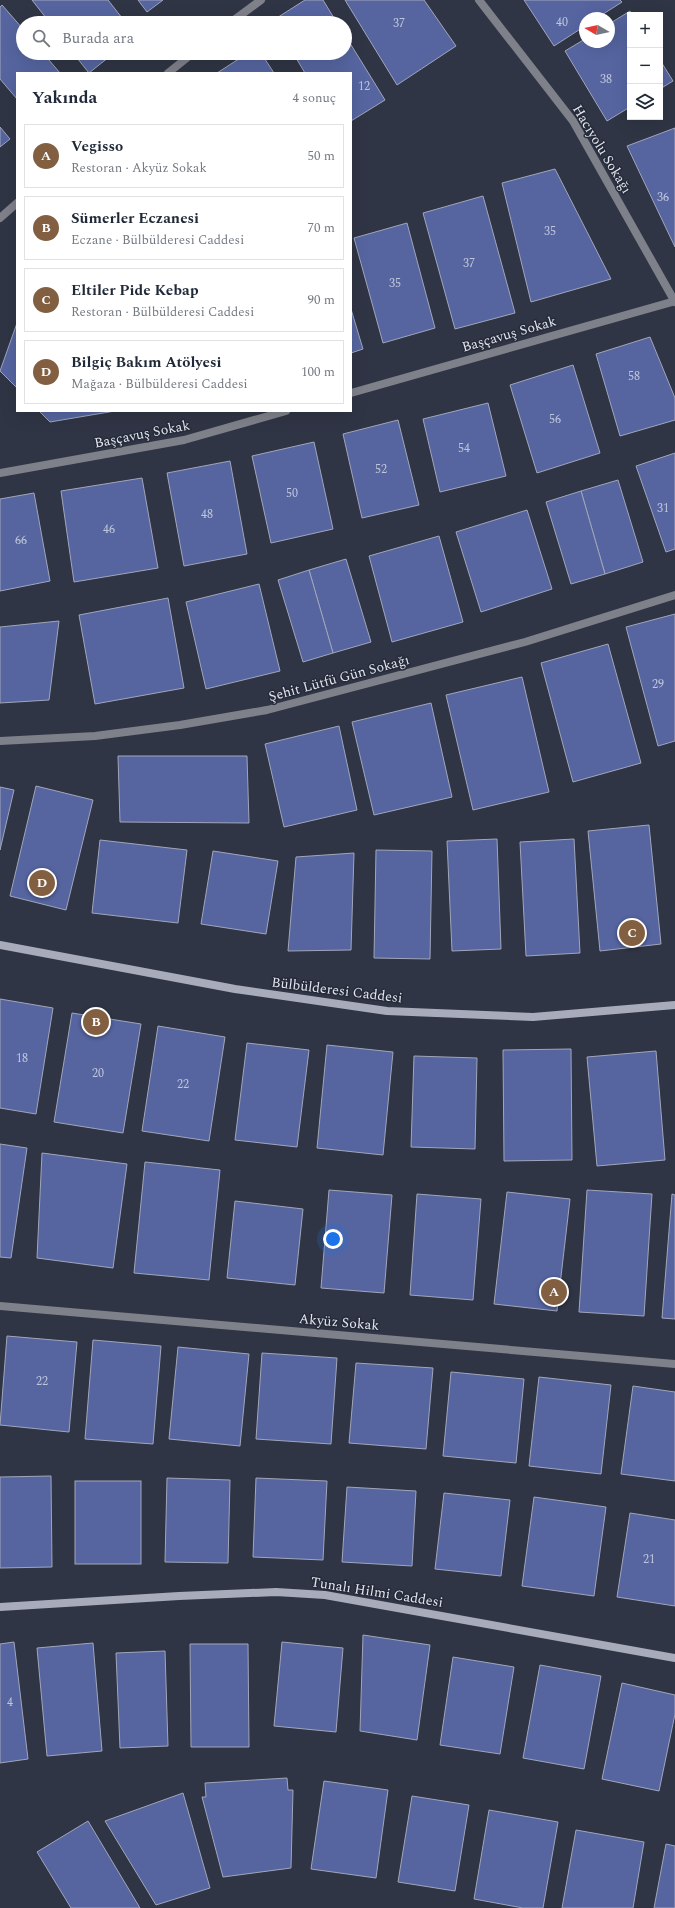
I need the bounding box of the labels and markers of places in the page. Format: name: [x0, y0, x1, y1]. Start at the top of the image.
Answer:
pin: D: [29, 868, 55, 898]
pin: C: [619, 918, 645, 948]
pin: B: [83, 1007, 109, 1037]
pin: A: [541, 1277, 567, 1307]

